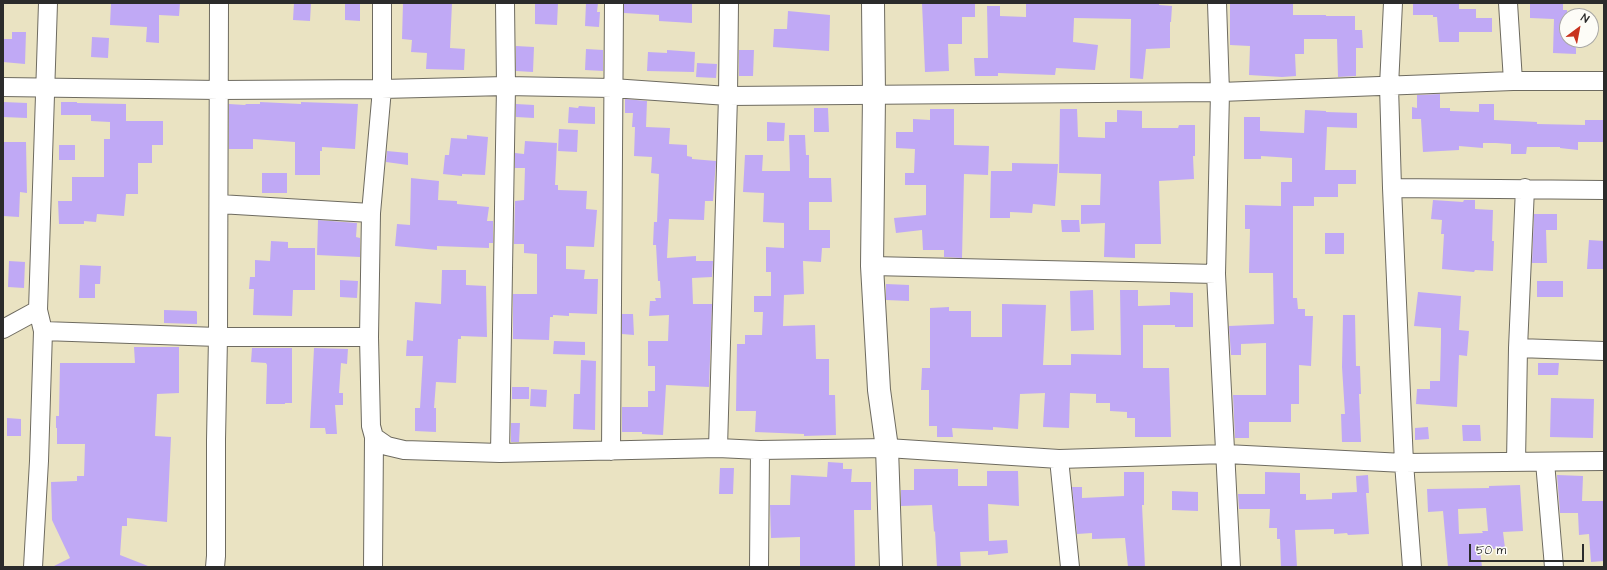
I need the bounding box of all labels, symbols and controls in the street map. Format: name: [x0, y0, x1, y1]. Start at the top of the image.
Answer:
north arrow: [1559, 8, 1599, 48]
text: N: [1578, 10, 1592, 26]
scale bar: [1471, 536, 1586, 562]
text: 50 m: [1476, 542, 1506, 559]

